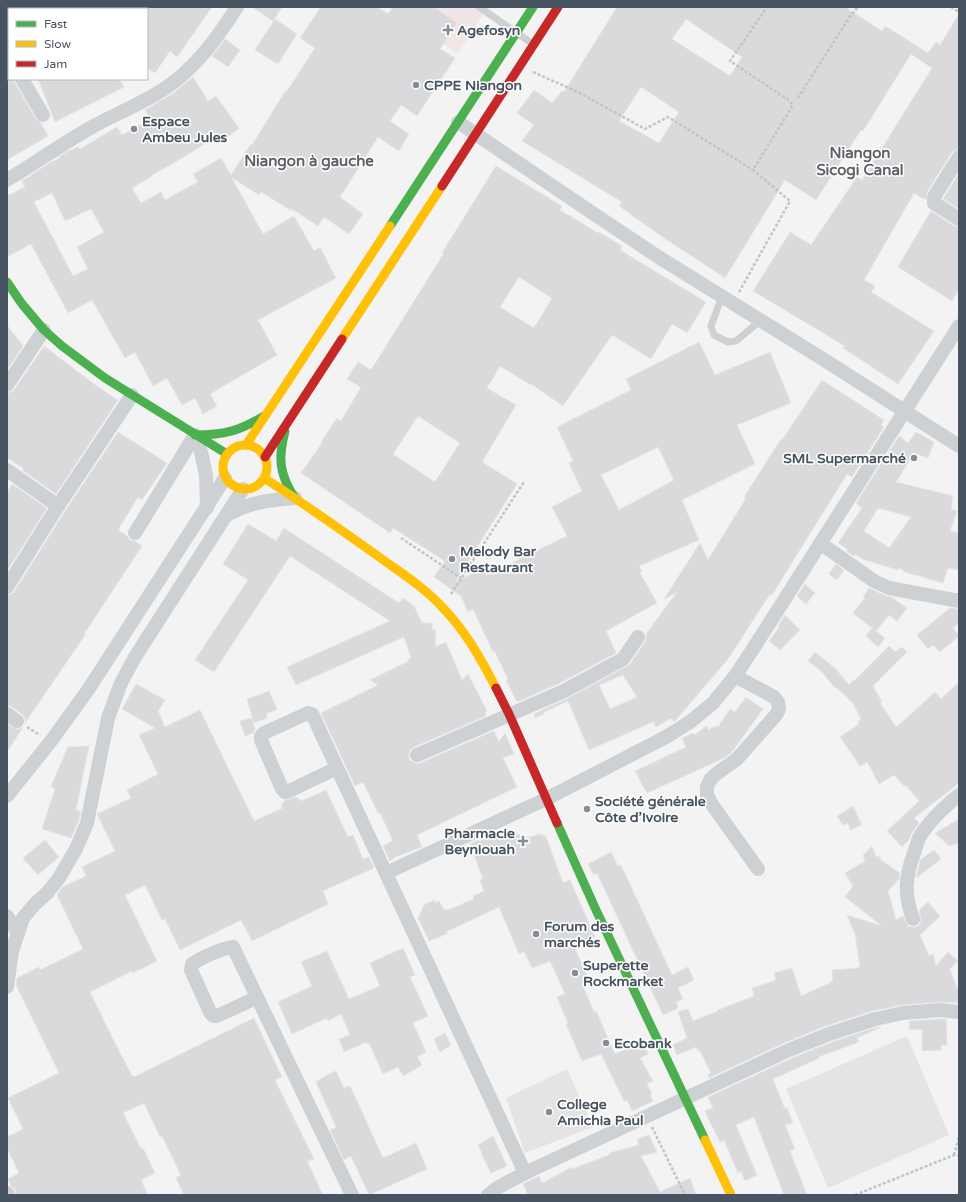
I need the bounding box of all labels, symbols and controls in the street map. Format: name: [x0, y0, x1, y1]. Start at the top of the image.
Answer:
legend: [8, 8, 148, 80]
text: Fast: [44, 17, 68, 31]
place label: Agefosyn: [457, 22, 520, 39]
marker: Agefosyn: [442, 24, 454, 36]
text: Slow: [44, 37, 71, 51]
text: Jam: [44, 57, 67, 71]
place label: CPPE Niangon: [424, 77, 522, 94]
marker: CPPE Niangon: [411, 80, 421, 90]
place label: Espace Ambeu Jules: [142, 113, 228, 146]
marker: Espace Ambeu Jules: [129, 124, 139, 134]
district label: Niangon Sicogi Canal: [816, 144, 904, 180]
district label: Niangon à gauche: [244, 152, 374, 171]
place label: SML Supermarché: [783, 450, 906, 467]
marker: SML Supermarché: [909, 453, 919, 463]
place label: Melody Bar Restaurant: [460, 543, 537, 576]
marker: Melody Bar Restaurant: [447, 554, 457, 564]
place label: Société générale Côte d’Ivoire: [595, 793, 706, 826]
marker: Société générale Côte d’Ivoire: [582, 804, 592, 814]
place label: Pharmacie Beyniouah: [444, 825, 515, 858]
marker: Pharmacie Beyniouah: [518, 836, 528, 846]
place label: Forum des marchés: [544, 918, 615, 951]
marker: Forum des marchés: [531, 929, 541, 939]
place label: Superette Rockmarket: [583, 957, 664, 990]
marker: Superette Rockmarket: [570, 968, 580, 978]
place label: Ecobank: [614, 1035, 672, 1052]
marker: Ecobank: [601, 1038, 611, 1048]
place label: College Amichia Paul: [557, 1096, 644, 1129]
marker: College Amichia Paul: [544, 1107, 554, 1117]

